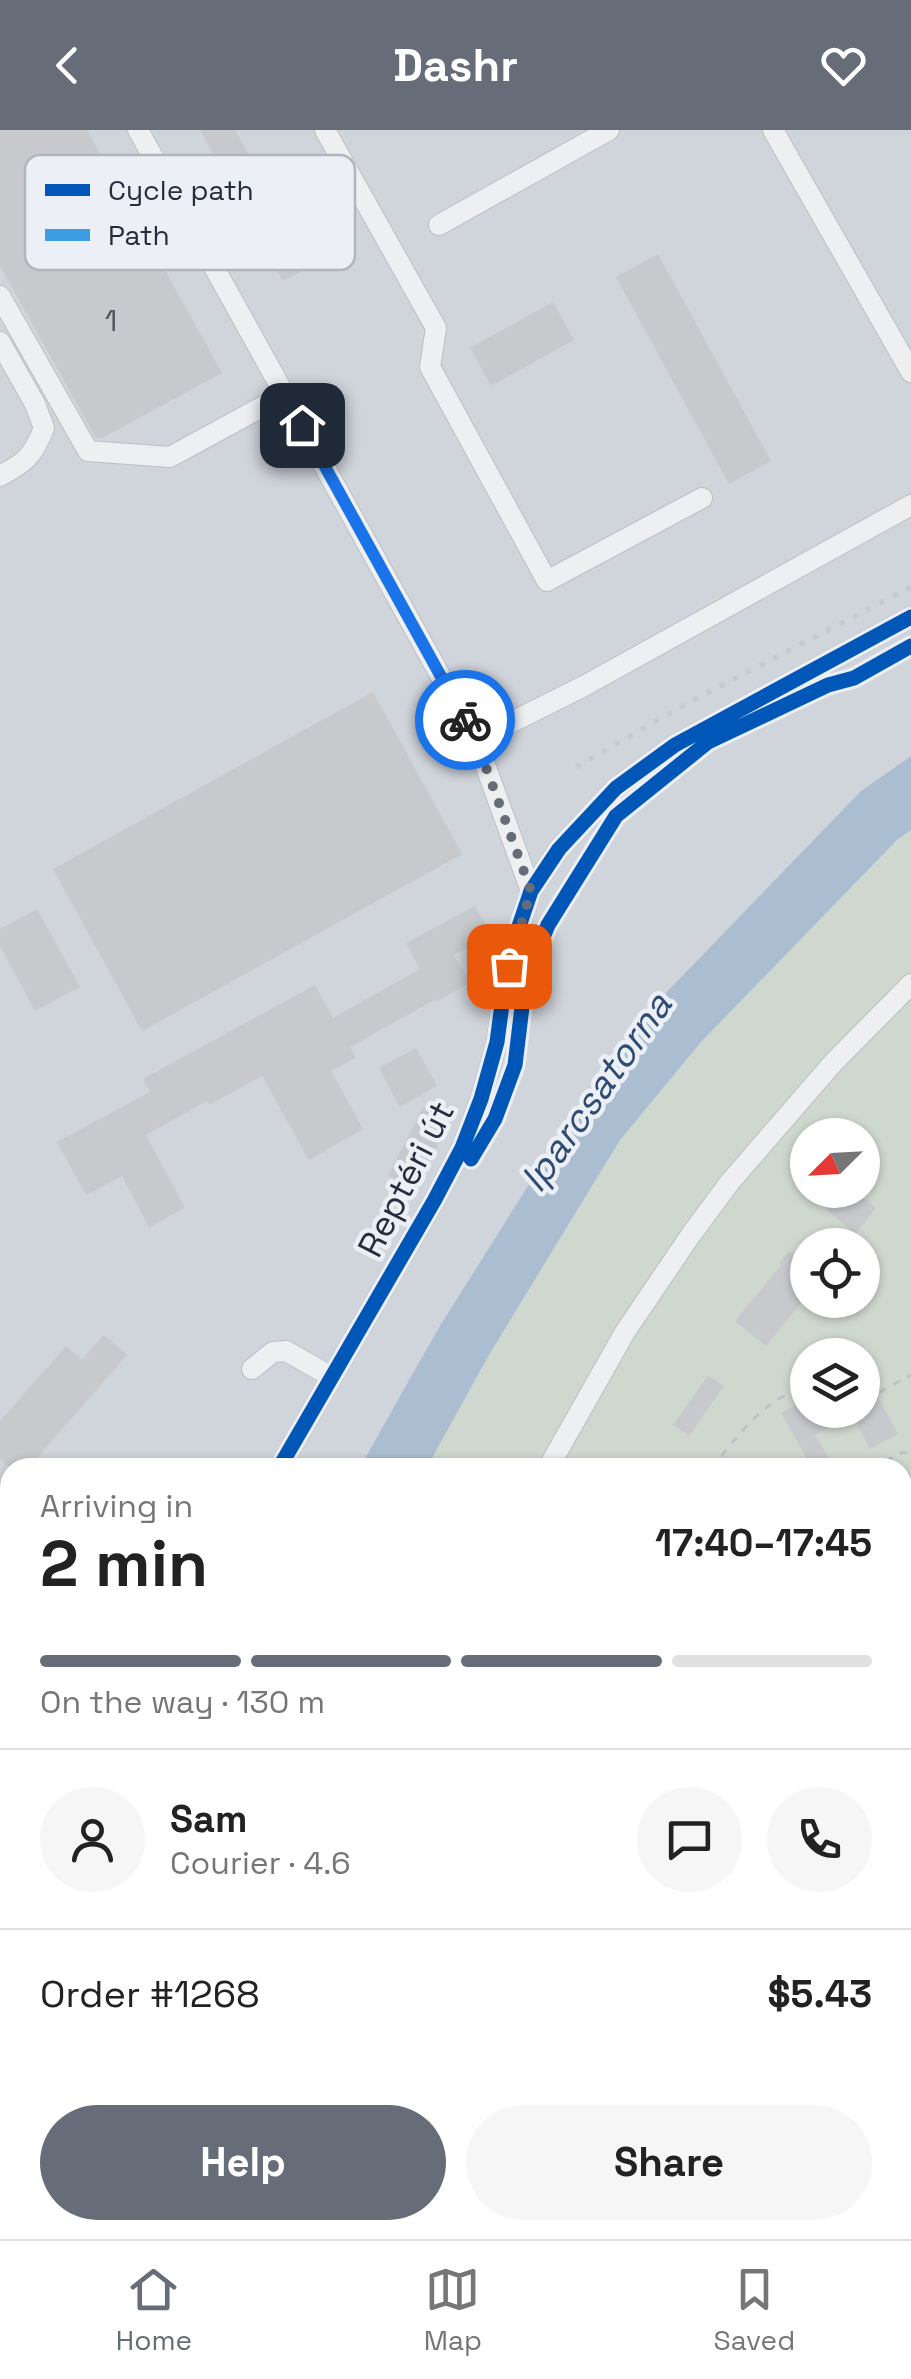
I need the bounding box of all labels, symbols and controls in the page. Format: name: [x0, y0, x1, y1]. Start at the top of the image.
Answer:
text: Dashr: [393, 37, 518, 94]
icon: back: [40, 38, 95, 93]
icon: heart: [816, 38, 871, 93]
legend: [25, 155, 355, 270]
text: Cycle path: [108, 172, 254, 208]
text: Path: [108, 217, 170, 253]
house number: 1: [105, 301, 117, 340]
pin: [260, 383, 345, 468]
icon: home: [275, 398, 330, 453]
courier: [415, 670, 515, 770]
icon: bike: [438, 693, 493, 748]
pin: [467, 924, 552, 1009]
icon: bag: [482, 939, 537, 994]
water label: Iparcsatorna: [510, 983, 682, 1201]
street label: Reptéri út: [348, 1094, 464, 1264]
north arrow: [790, 1118, 880, 1208]
map controls: [790, 1118, 880, 1428]
button: locate: [790, 1228, 880, 1318]
button: layers: [790, 1338, 880, 1428]
text: Arriving in: [40, 1486, 193, 1526]
text: 17:40–17:45: [655, 1519, 872, 1567]
text: 2 min: [40, 1522, 208, 1605]
text: On the way · 130 m: [40, 1682, 325, 1722]
button: person: [40, 1787, 145, 1892]
button: chat: [637, 1787, 742, 1892]
button: phone: [767, 1787, 872, 1892]
text: Sam: [170, 1795, 247, 1843]
text: Courier · 4.6: [170, 1843, 351, 1883]
text: Order #1268: [40, 1970, 260, 2018]
text: $5.43: [768, 1970, 872, 2018]
button: Help: [40, 2105, 446, 2220]
button: Share: [466, 2105, 872, 2220]
tab: Home: [116, 2262, 192, 2358]
tab: Map: [424, 2262, 482, 2358]
tab: Saved: [714, 2262, 795, 2358]

